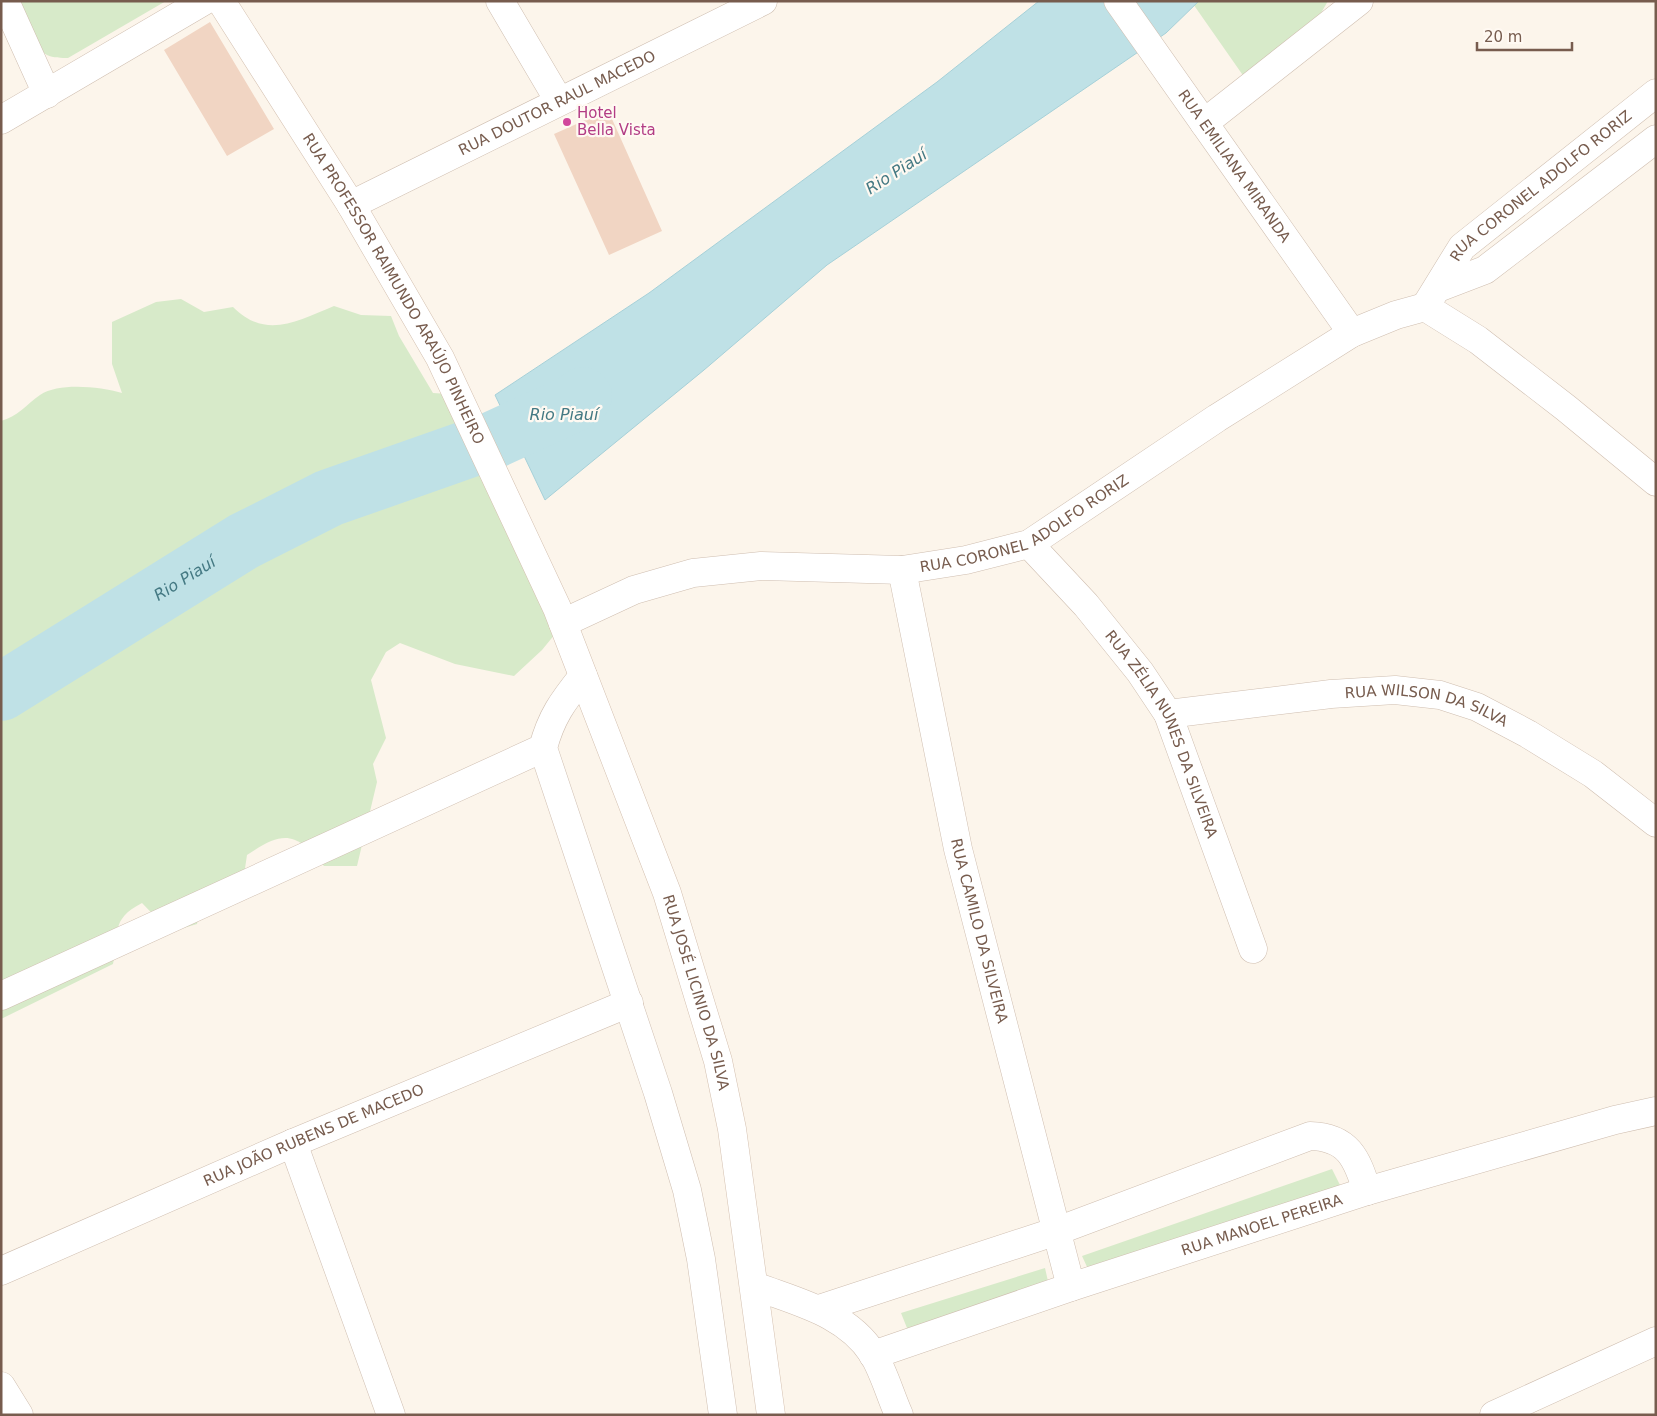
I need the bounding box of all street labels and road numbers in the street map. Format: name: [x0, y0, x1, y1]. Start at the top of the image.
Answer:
street label: RUA DOUTOR RAUL MACEDO: [456, 47, 659, 159]
street label: RUA EMILIANA MIRANDA: [1174, 86, 1295, 247]
street label: RUA CORONEL ADOLFO RORIZ: [1446, 107, 1635, 265]
street label: RUA PROFESSOR RAIMUNDO ARAÚJO PINHEIRO: [299, 130, 488, 447]
street label: RUA CORONEL ADOLFO RORIZ: [919, 471, 1132, 576]
street label: RUA ZÉLIA NUNES DA SILVEIRA: [1101, 627, 1221, 841]
street label: RUA WILSON DA SILVA: [1344, 681, 1511, 731]
street label: RUA CAMILO DA SILVEIRA: [947, 837, 1012, 1026]
street label: RUA JOSÉ LICINIO DA SILVA: [659, 892, 733, 1092]
street label: RUA JOÃO RUBENS DE MACEDO: [201, 1080, 427, 1190]
street label: RUA MANOEL PEREIRA: [1179, 1190, 1345, 1260]

